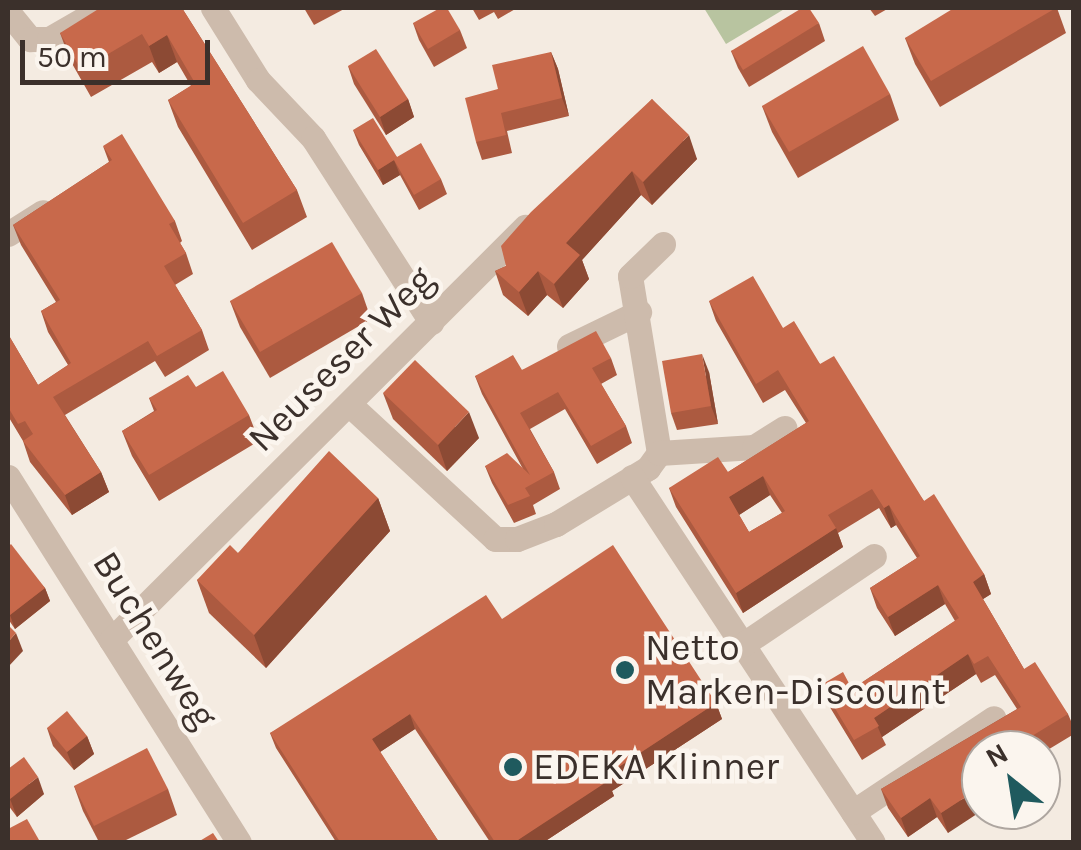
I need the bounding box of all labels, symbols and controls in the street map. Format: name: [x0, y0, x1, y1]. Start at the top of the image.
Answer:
scale bar: [25, 20, 215, 82]
text: 50 m: [37, 39, 107, 75]
street label: Neuseser Weg: [239, 257, 443, 461]
street label: Buchenweg: [83, 543, 227, 737]
place label: Netto Marken-Discount: [645, 625, 946, 714]
marker: Netto Marken-Discount: [614, 659, 636, 681]
north arrow: [961, 730, 1061, 830]
text: N: [980, 736, 1014, 775]
place label: EDEKA Klinner: [533, 744, 779, 790]
marker: EDEKA Klinner: [502, 756, 524, 778]

